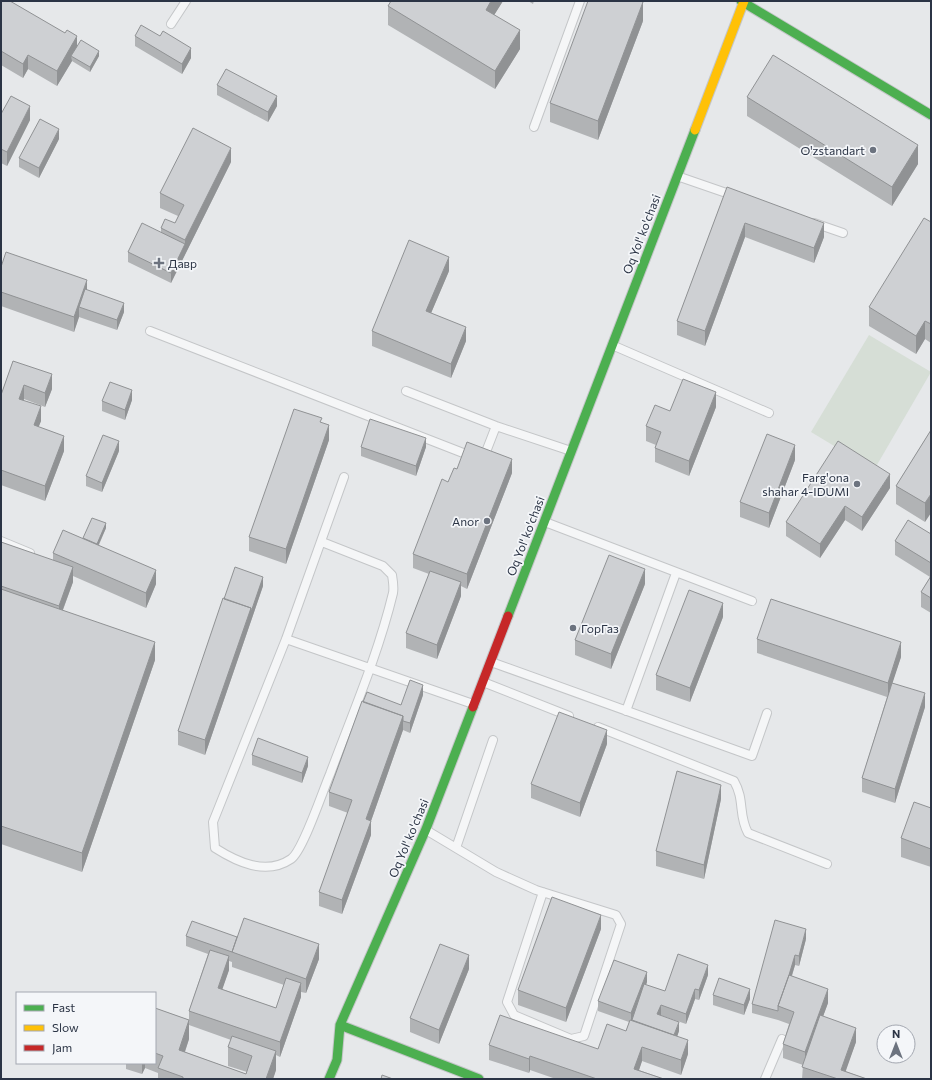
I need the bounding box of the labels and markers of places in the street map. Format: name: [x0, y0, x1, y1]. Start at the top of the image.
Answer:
place label: O'zstandart: [800, 143, 865, 157]
marker: O'zstandart: [868, 145, 878, 155]
place label: Давр: [168, 256, 197, 270]
marker: Давр: [153, 257, 165, 269]
place label: Farg'ona shahar 4-IDUMI: [762, 470, 849, 498]
marker: Farg'ona shahar 4-IDUMI: [852, 479, 862, 489]
place label: Anor: [452, 514, 479, 528]
marker: Anor: [482, 516, 492, 526]
place label: ГорГаз: [581, 621, 619, 635]
marker: ГорГаз: [568, 623, 578, 633]

